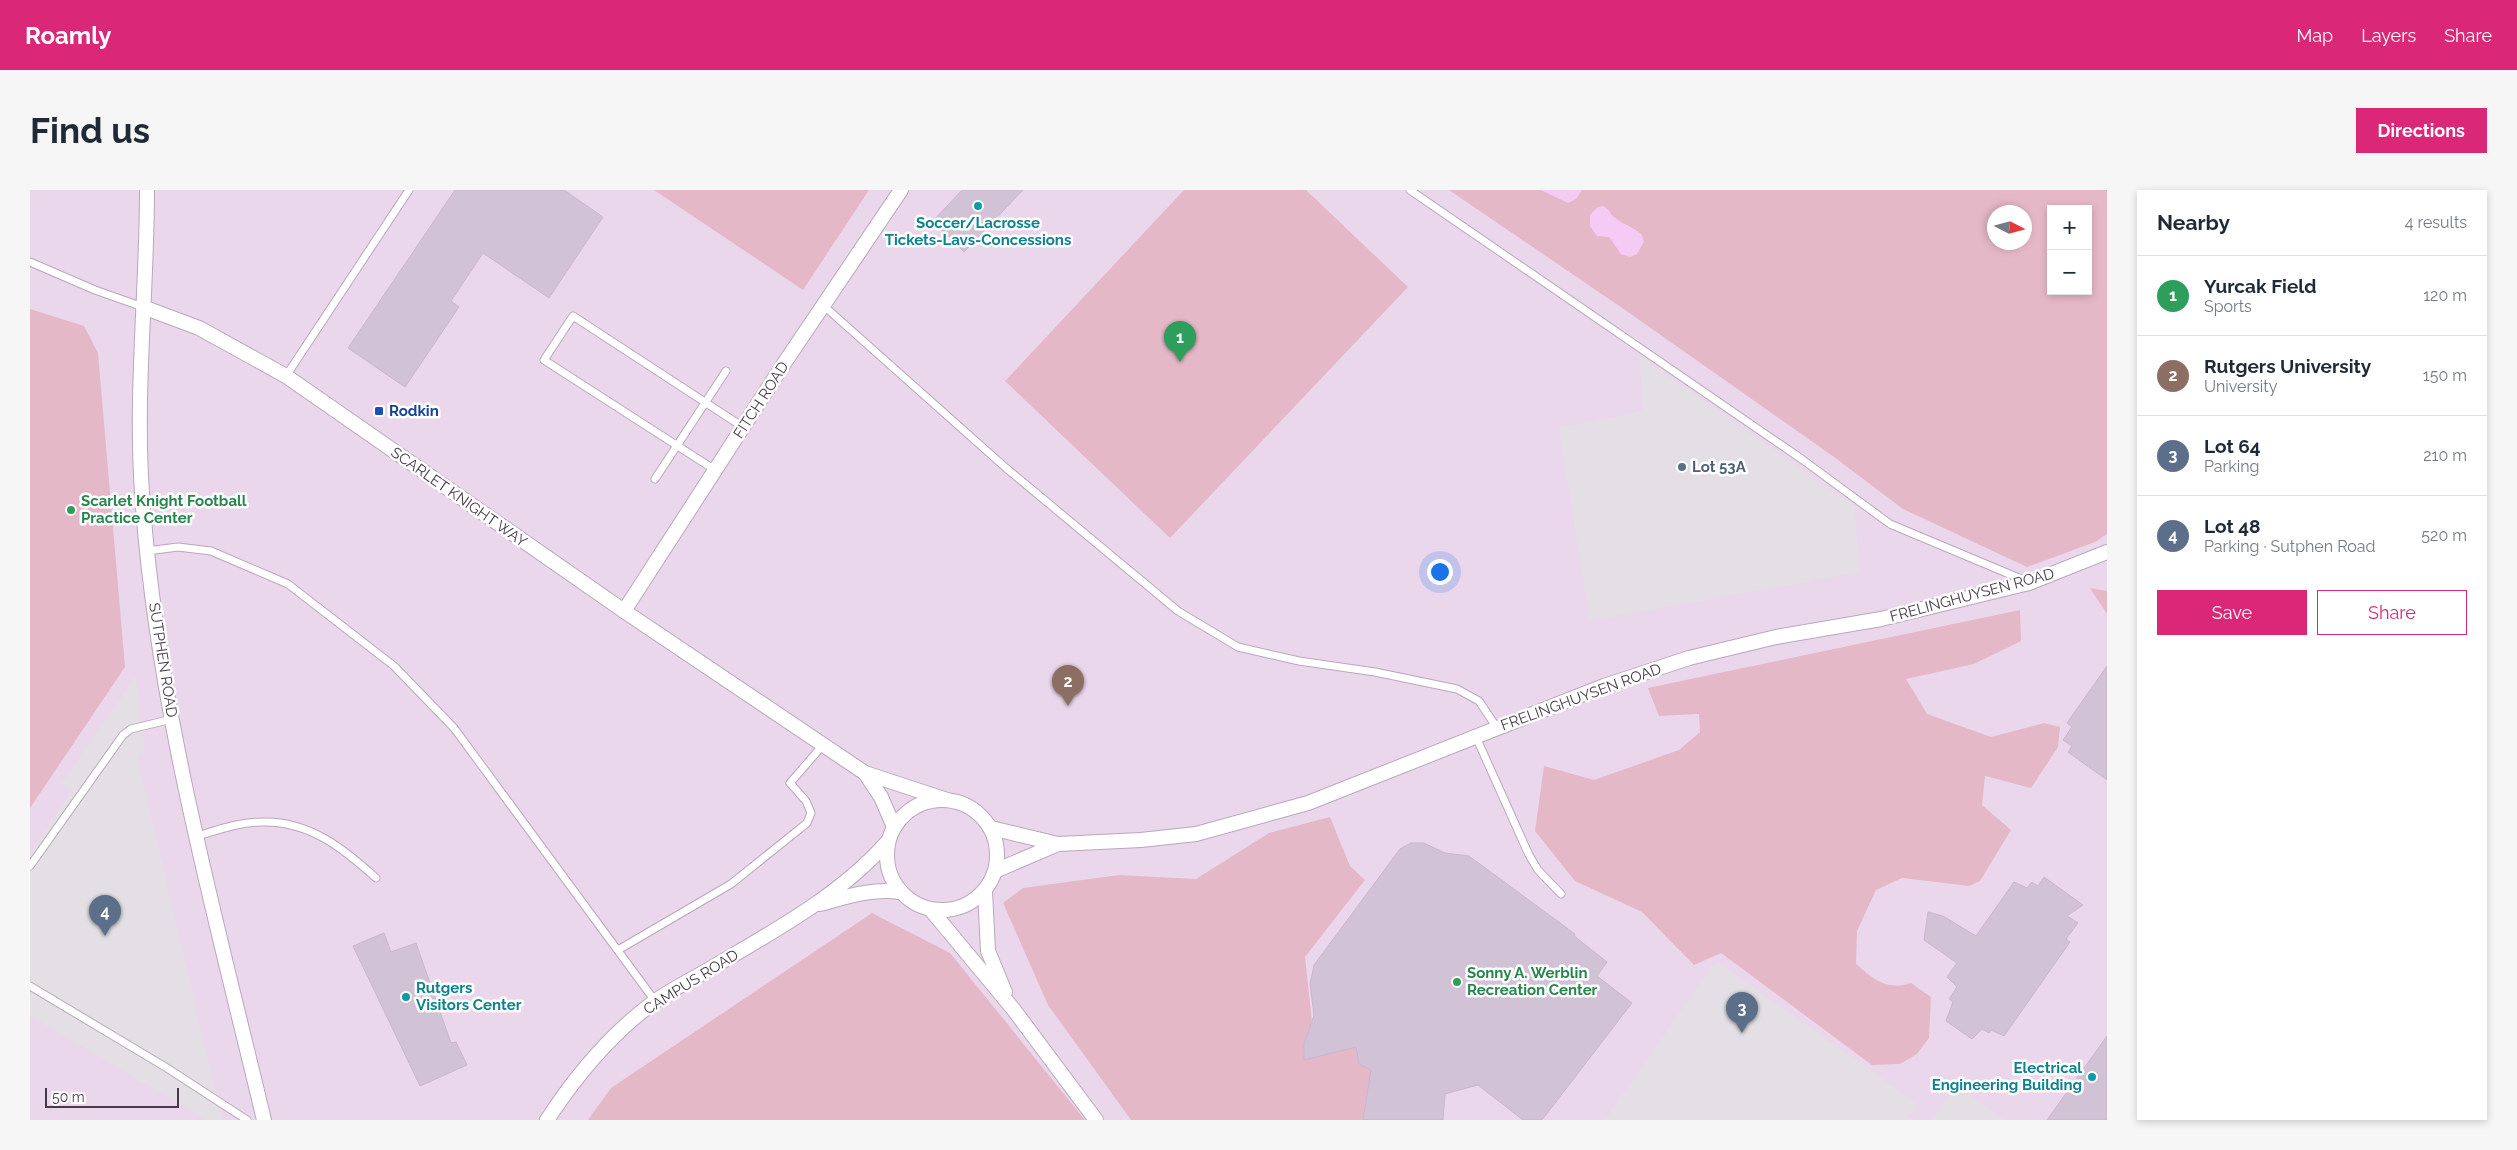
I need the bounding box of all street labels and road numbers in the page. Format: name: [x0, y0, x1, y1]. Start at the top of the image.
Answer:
street label: FITCH ROAD: [729, 358, 793, 442]
street label: SCARLET KNIGHT WAY: [388, 443, 531, 551]
street label: FRELINGHUYSEN ROAD: [1888, 564, 2056, 626]
street label: SUTPHEN ROAD: [145, 601, 181, 719]
street label: FRELINGHUYSEN ROAD: [1498, 659, 1664, 734]
street label: CAMPUS ROAD: [640, 945, 742, 1018]

